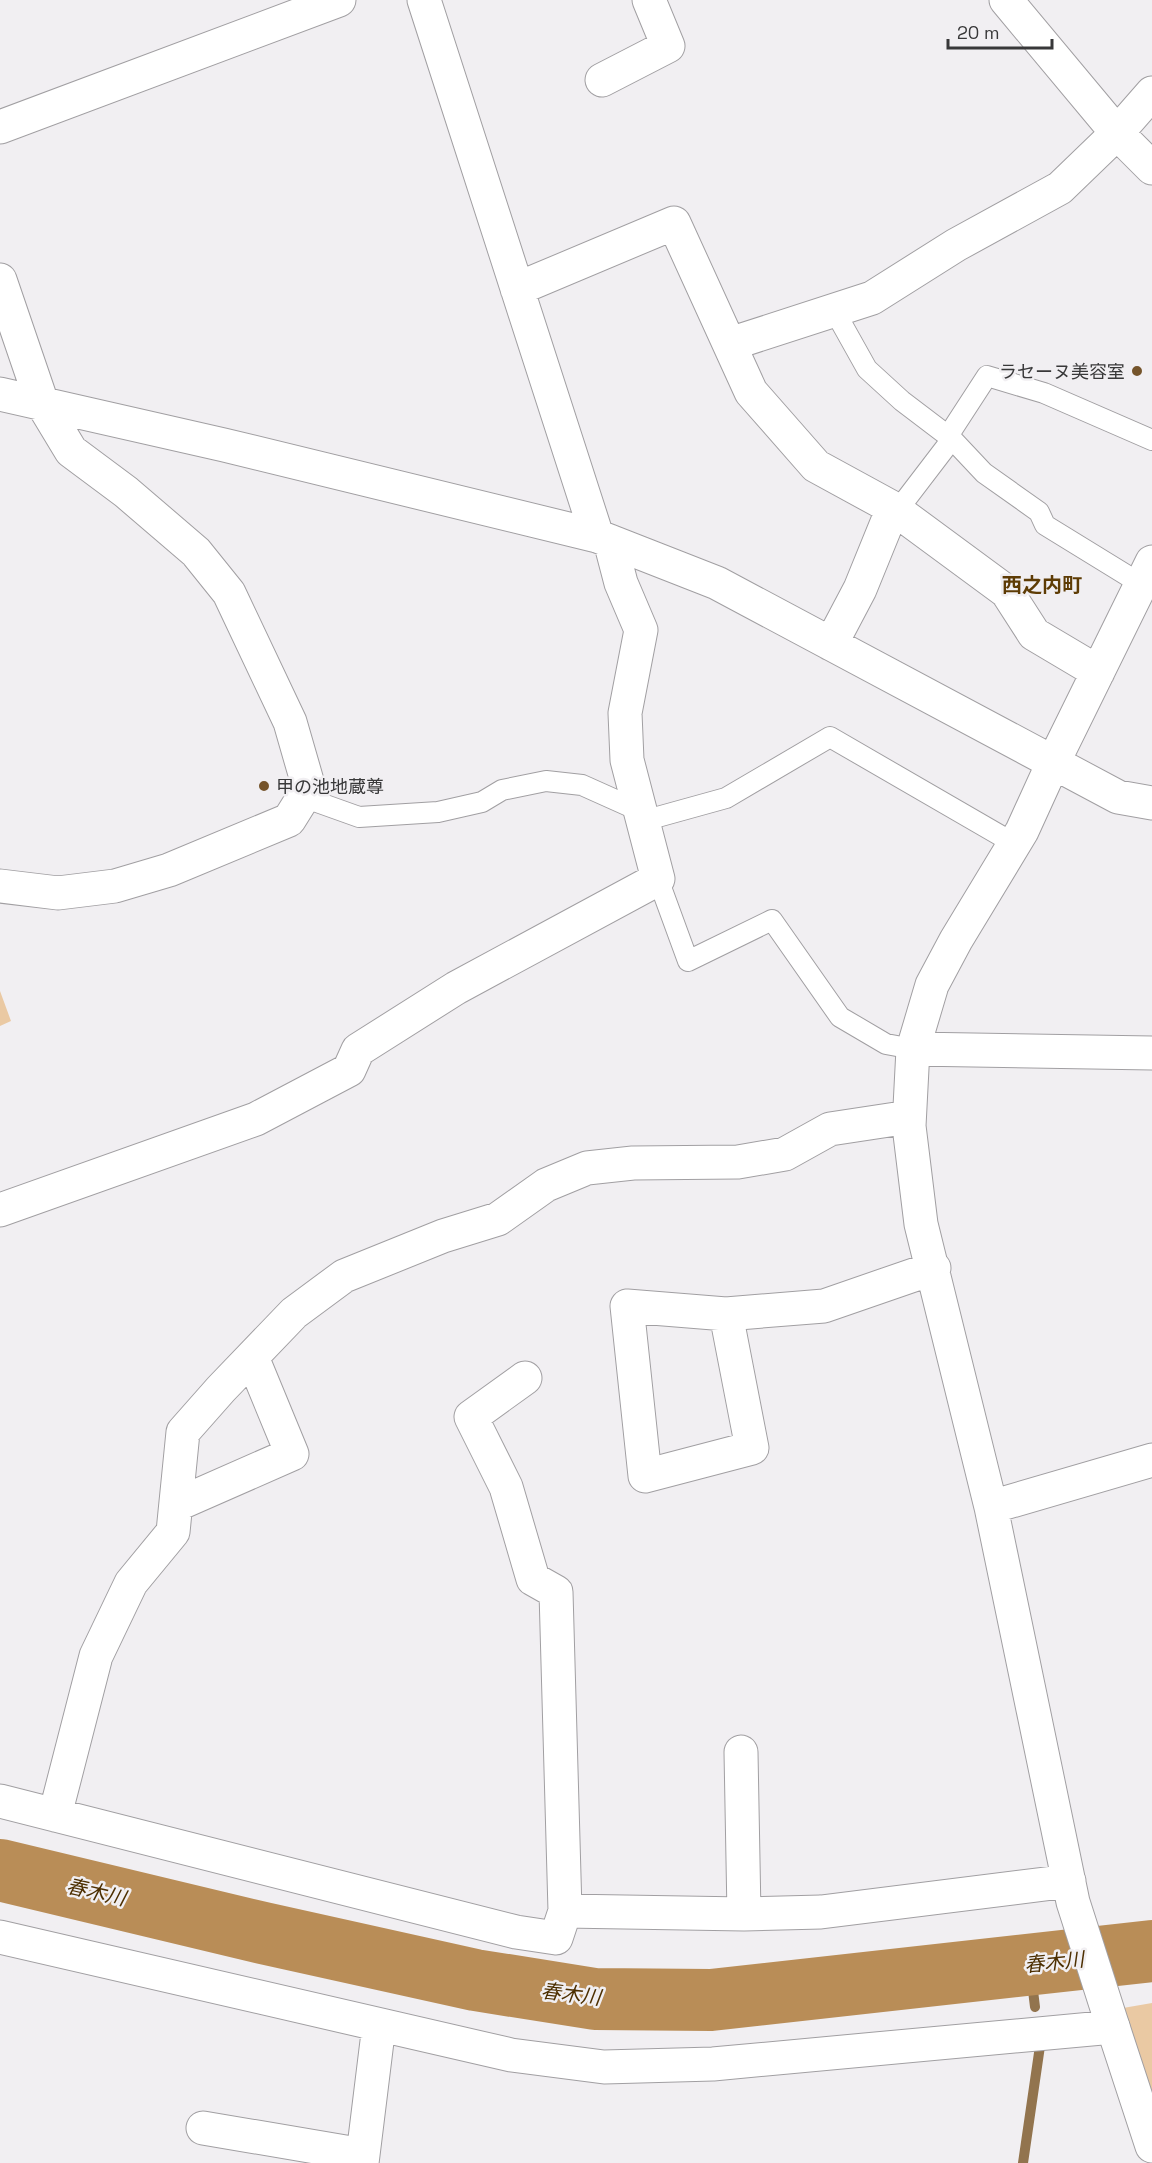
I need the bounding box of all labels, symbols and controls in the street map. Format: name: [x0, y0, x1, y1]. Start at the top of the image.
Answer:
scale bar: [948, 12, 1052, 50]
text: 20 m: [957, 21, 1000, 44]
place label: ラセーヌ美容室: [999, 360, 1125, 383]
marker: ラセーヌ美容室: [1130, 364, 1144, 378]
district label: 西之内町: [1002, 572, 1082, 598]
place label: 甲の池地蔵尊: [276, 775, 384, 798]
marker: 甲の池地蔵尊: [257, 779, 271, 793]
water label: 春木川: [64, 1873, 130, 1912]
water label: 春木川: [1023, 1946, 1087, 1978]
water label: 春木川: [540, 1977, 604, 2011]

